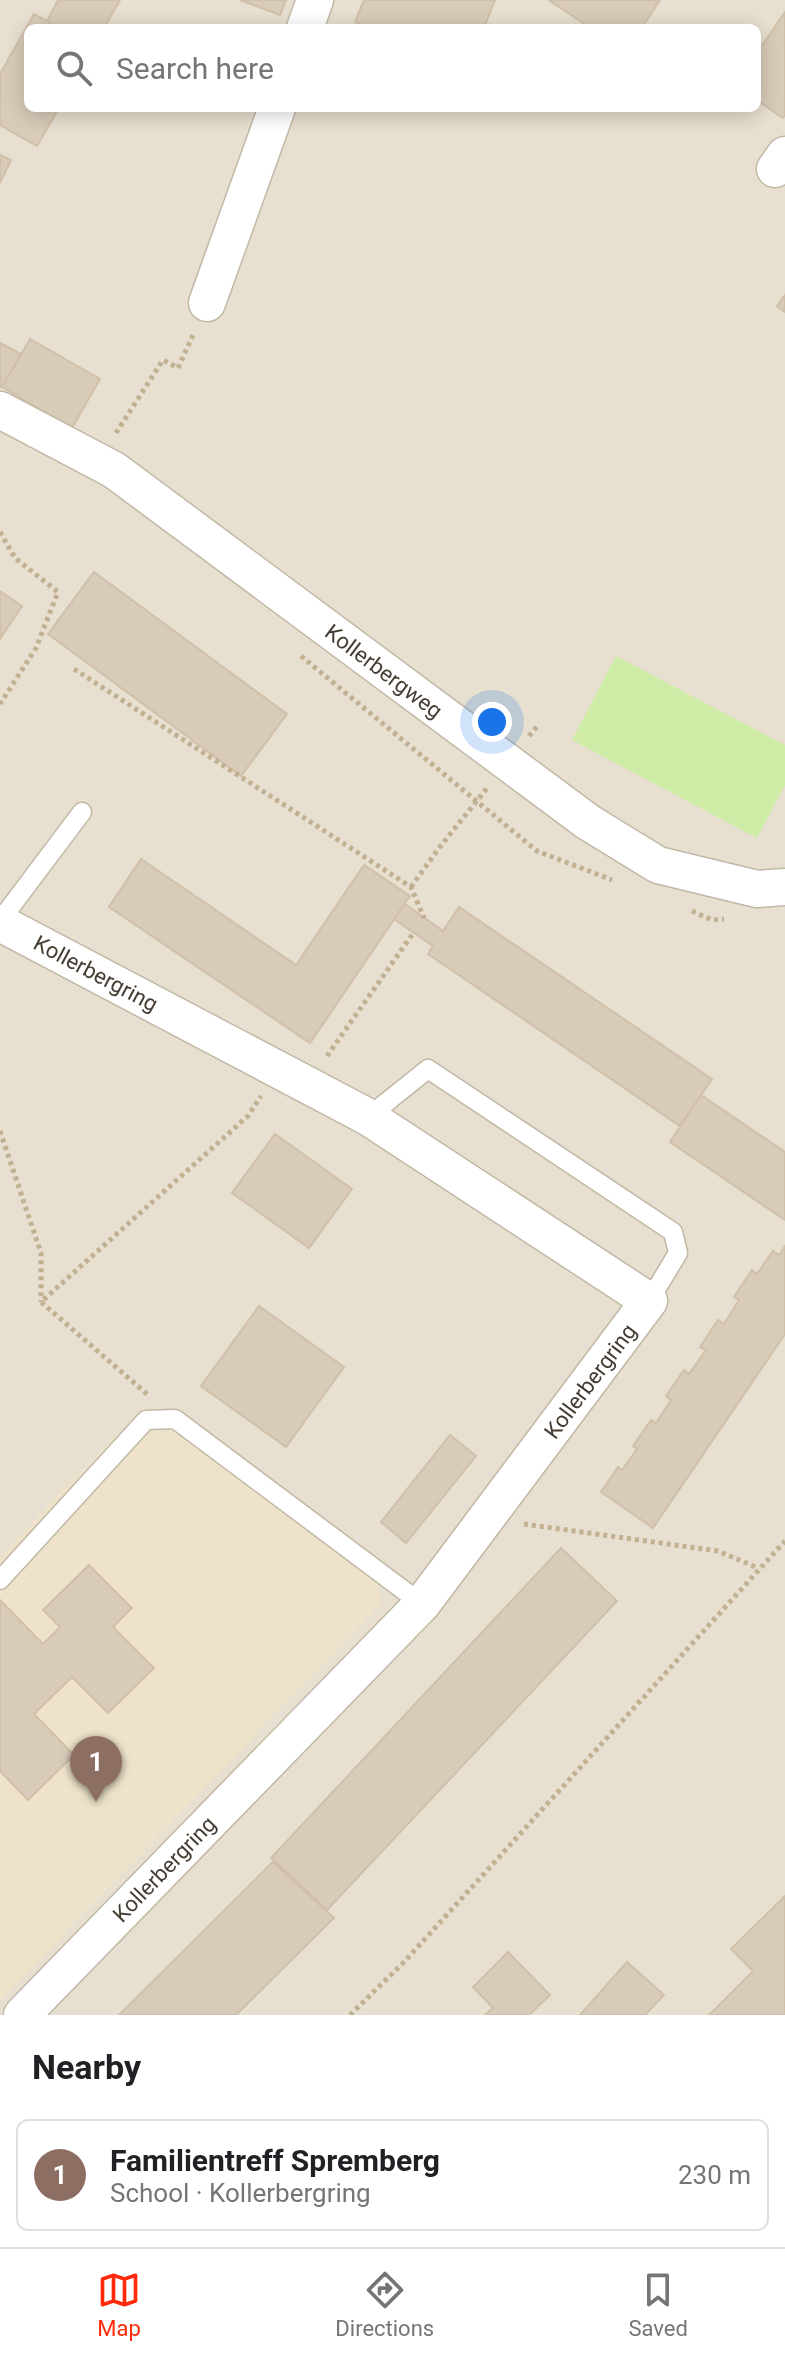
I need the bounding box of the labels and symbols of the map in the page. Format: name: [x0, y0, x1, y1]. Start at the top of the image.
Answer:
street label: Kollerbergweg: [320, 619, 447, 724]
your location: [472, 702, 512, 742]
street label: Kollerbergring: [29, 930, 162, 1017]
street label: Kollerbergring: [539, 1319, 642, 1443]
pin: 1: [70, 1736, 122, 1802]
street label: Kollerbergring: [108, 1811, 221, 1927]

